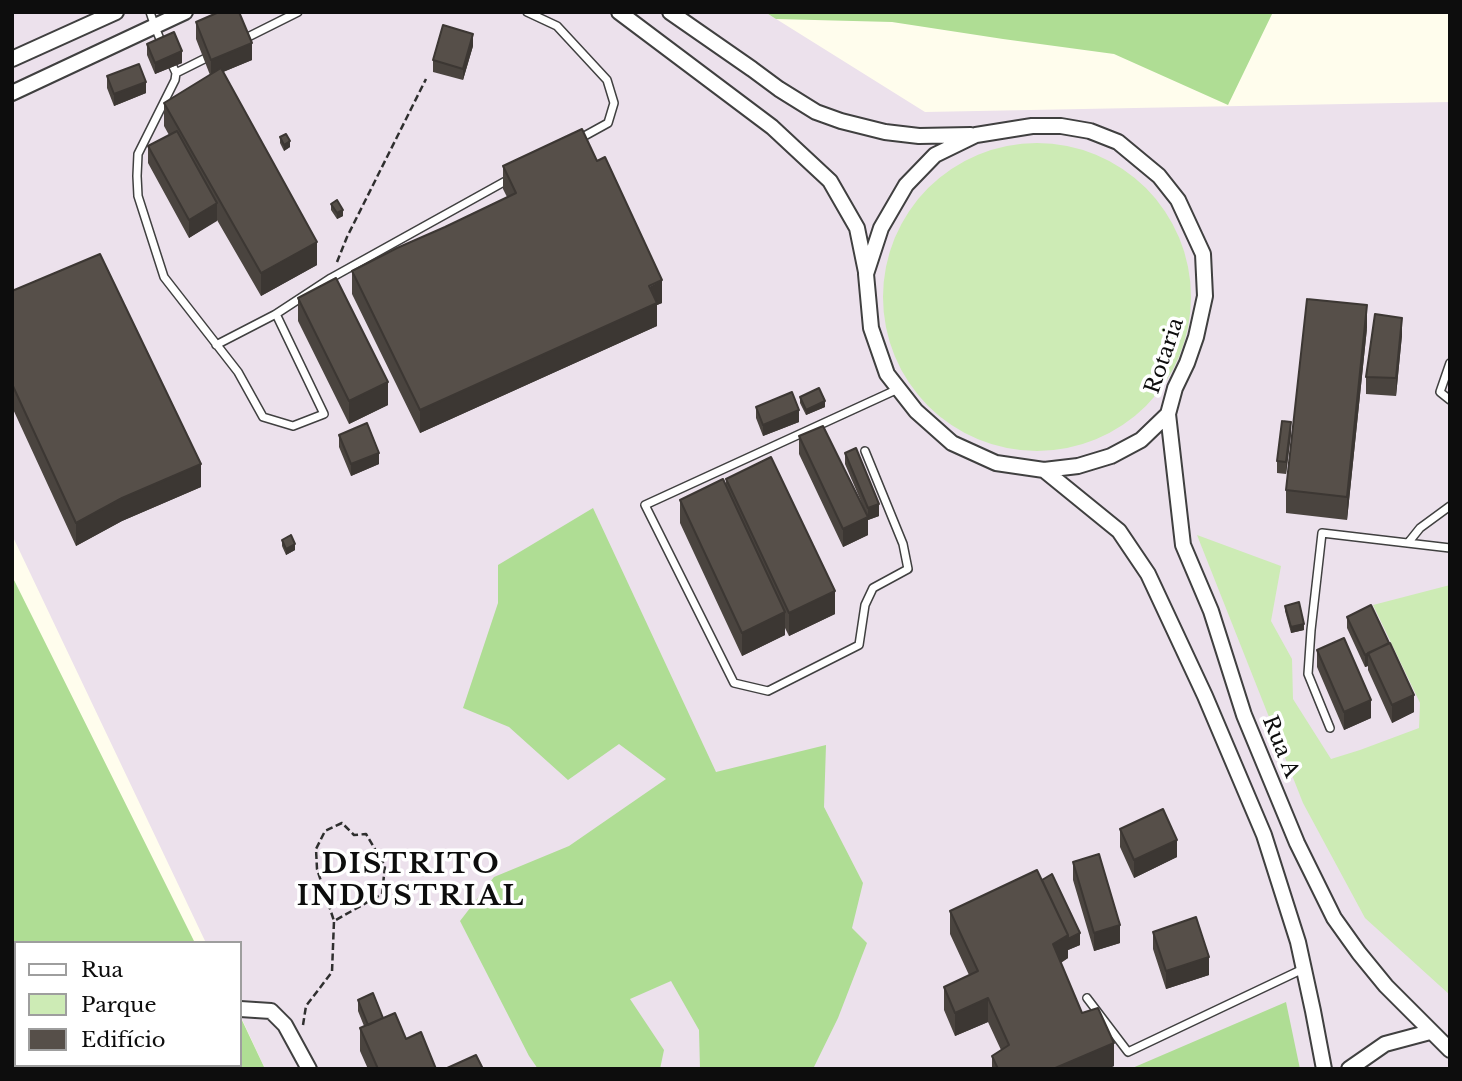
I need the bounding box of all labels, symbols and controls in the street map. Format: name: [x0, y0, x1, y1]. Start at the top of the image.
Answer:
street label: Rotaria: [1140, 315, 1190, 397]
street label: Rua A: [1256, 712, 1304, 782]
district label: DISTRITO INDUSTRIAL: [298, 848, 524, 914]
legend: [14, 941, 242, 1067]
text: Rua: [81, 957, 123, 983]
text: Parque: [81, 992, 156, 1018]
text: Edifício: [81, 1027, 166, 1053]

